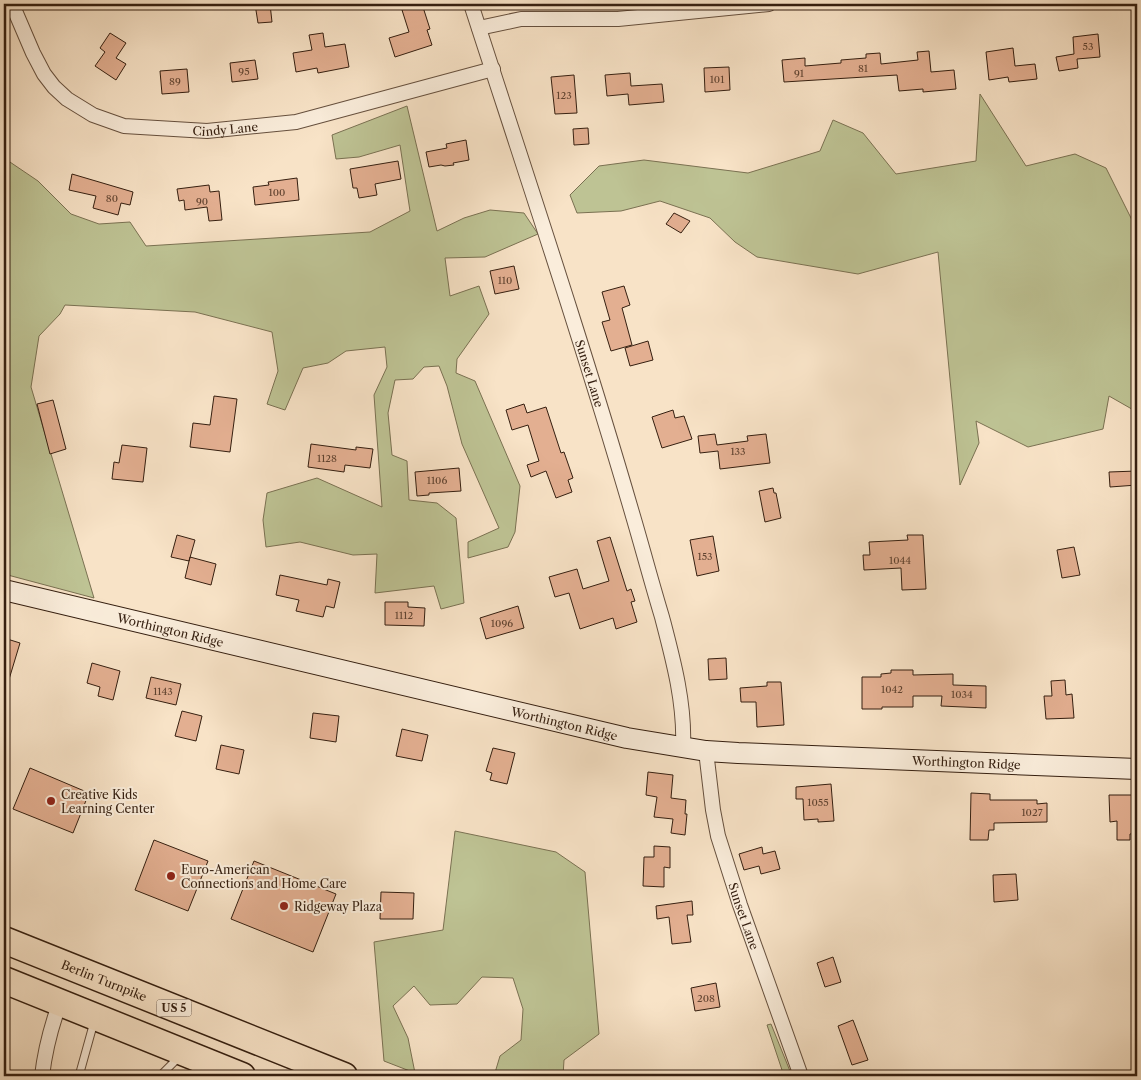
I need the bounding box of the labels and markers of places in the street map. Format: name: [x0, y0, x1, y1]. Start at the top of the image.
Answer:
place label: Creative Kids Learning Center: [61, 787, 155, 816]
marker: Creative Kids Learning Center: [45, 795, 57, 807]
place label: Euro-American Connections and Home Care: [181, 862, 347, 891]
marker: Euro-American Connections and Home Care: [165, 870, 177, 882]
place label: Ridgeway Plaza: [294, 899, 383, 914]
marker: Ridgeway Plaza: [278, 900, 290, 912]

